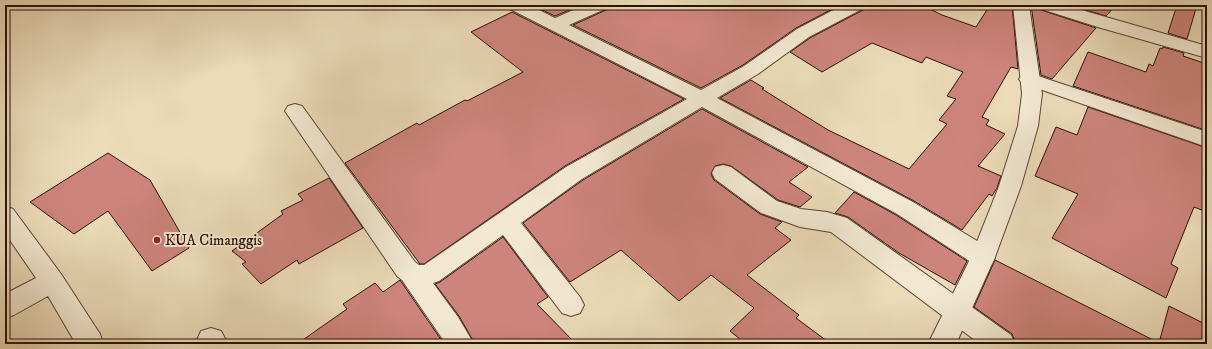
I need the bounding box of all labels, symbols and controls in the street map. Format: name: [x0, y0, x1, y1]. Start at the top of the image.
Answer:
place label: KUA Cimanggis: [165, 231, 262, 250]
marker: KUA Cimanggis: [152, 235, 162, 245]

